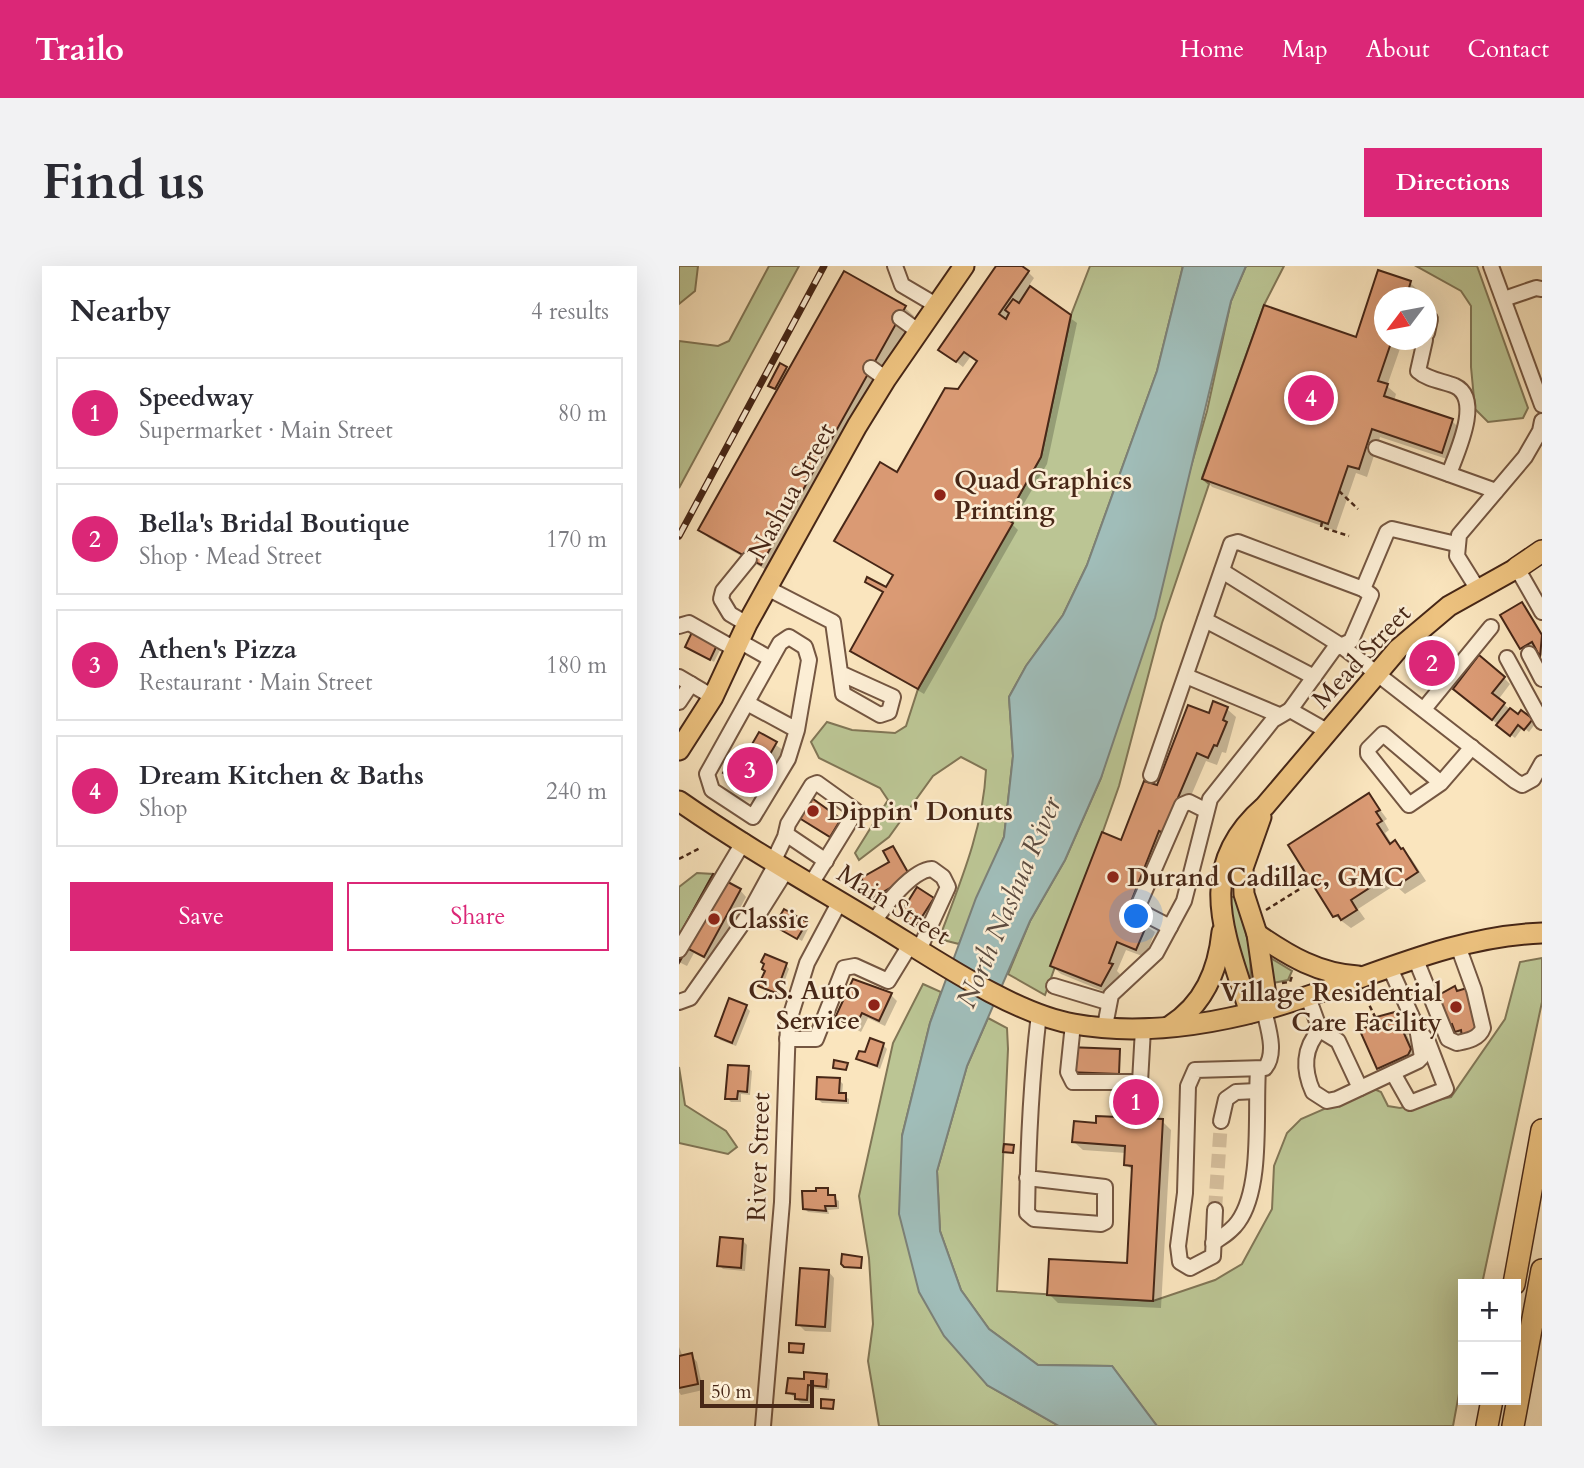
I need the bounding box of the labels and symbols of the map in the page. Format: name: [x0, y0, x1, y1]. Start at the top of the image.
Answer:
north arrow: [1374, 287, 1437, 350]
pin: 4: [1288, 372, 1334, 424]
street label: Nashua Street: [739, 417, 843, 566]
place label: Quad Graphics Printing: [954, 463, 1132, 528]
marker: Quad Graphics Printing: [932, 487, 948, 503]
street label: Mead Street: [1304, 597, 1419, 716]
pin: 2: [1409, 637, 1455, 689]
pin: 3: [727, 744, 773, 796]
water label: North Nashua River: [947, 790, 1071, 1014]
place label: Dippin' Donuts: [827, 794, 1013, 829]
marker: Dippin' Donuts: [805, 803, 821, 819]
street label: Main Street: [830, 856, 957, 953]
place label: Durand Cadillac, GMC: [1127, 860, 1404, 895]
marker: Durand Cadillac, GMC: [1105, 869, 1121, 885]
your location: [1119, 899, 1153, 933]
place label: Classic: [728, 902, 809, 937]
marker: Classic: [706, 911, 722, 927]
place label: C.S. Auto Service: [748, 973, 860, 1038]
place label: Village Residential Care Facility: [1220, 975, 1442, 1040]
marker: C.S. Auto Service: [866, 997, 882, 1013]
marker: Village Residential Care Facility: [1448, 999, 1464, 1015]
pin: 1: [1113, 1076, 1159, 1128]
street label: River Street: [739, 1092, 778, 1222]
scale bar: [700, 1377, 814, 1409]

